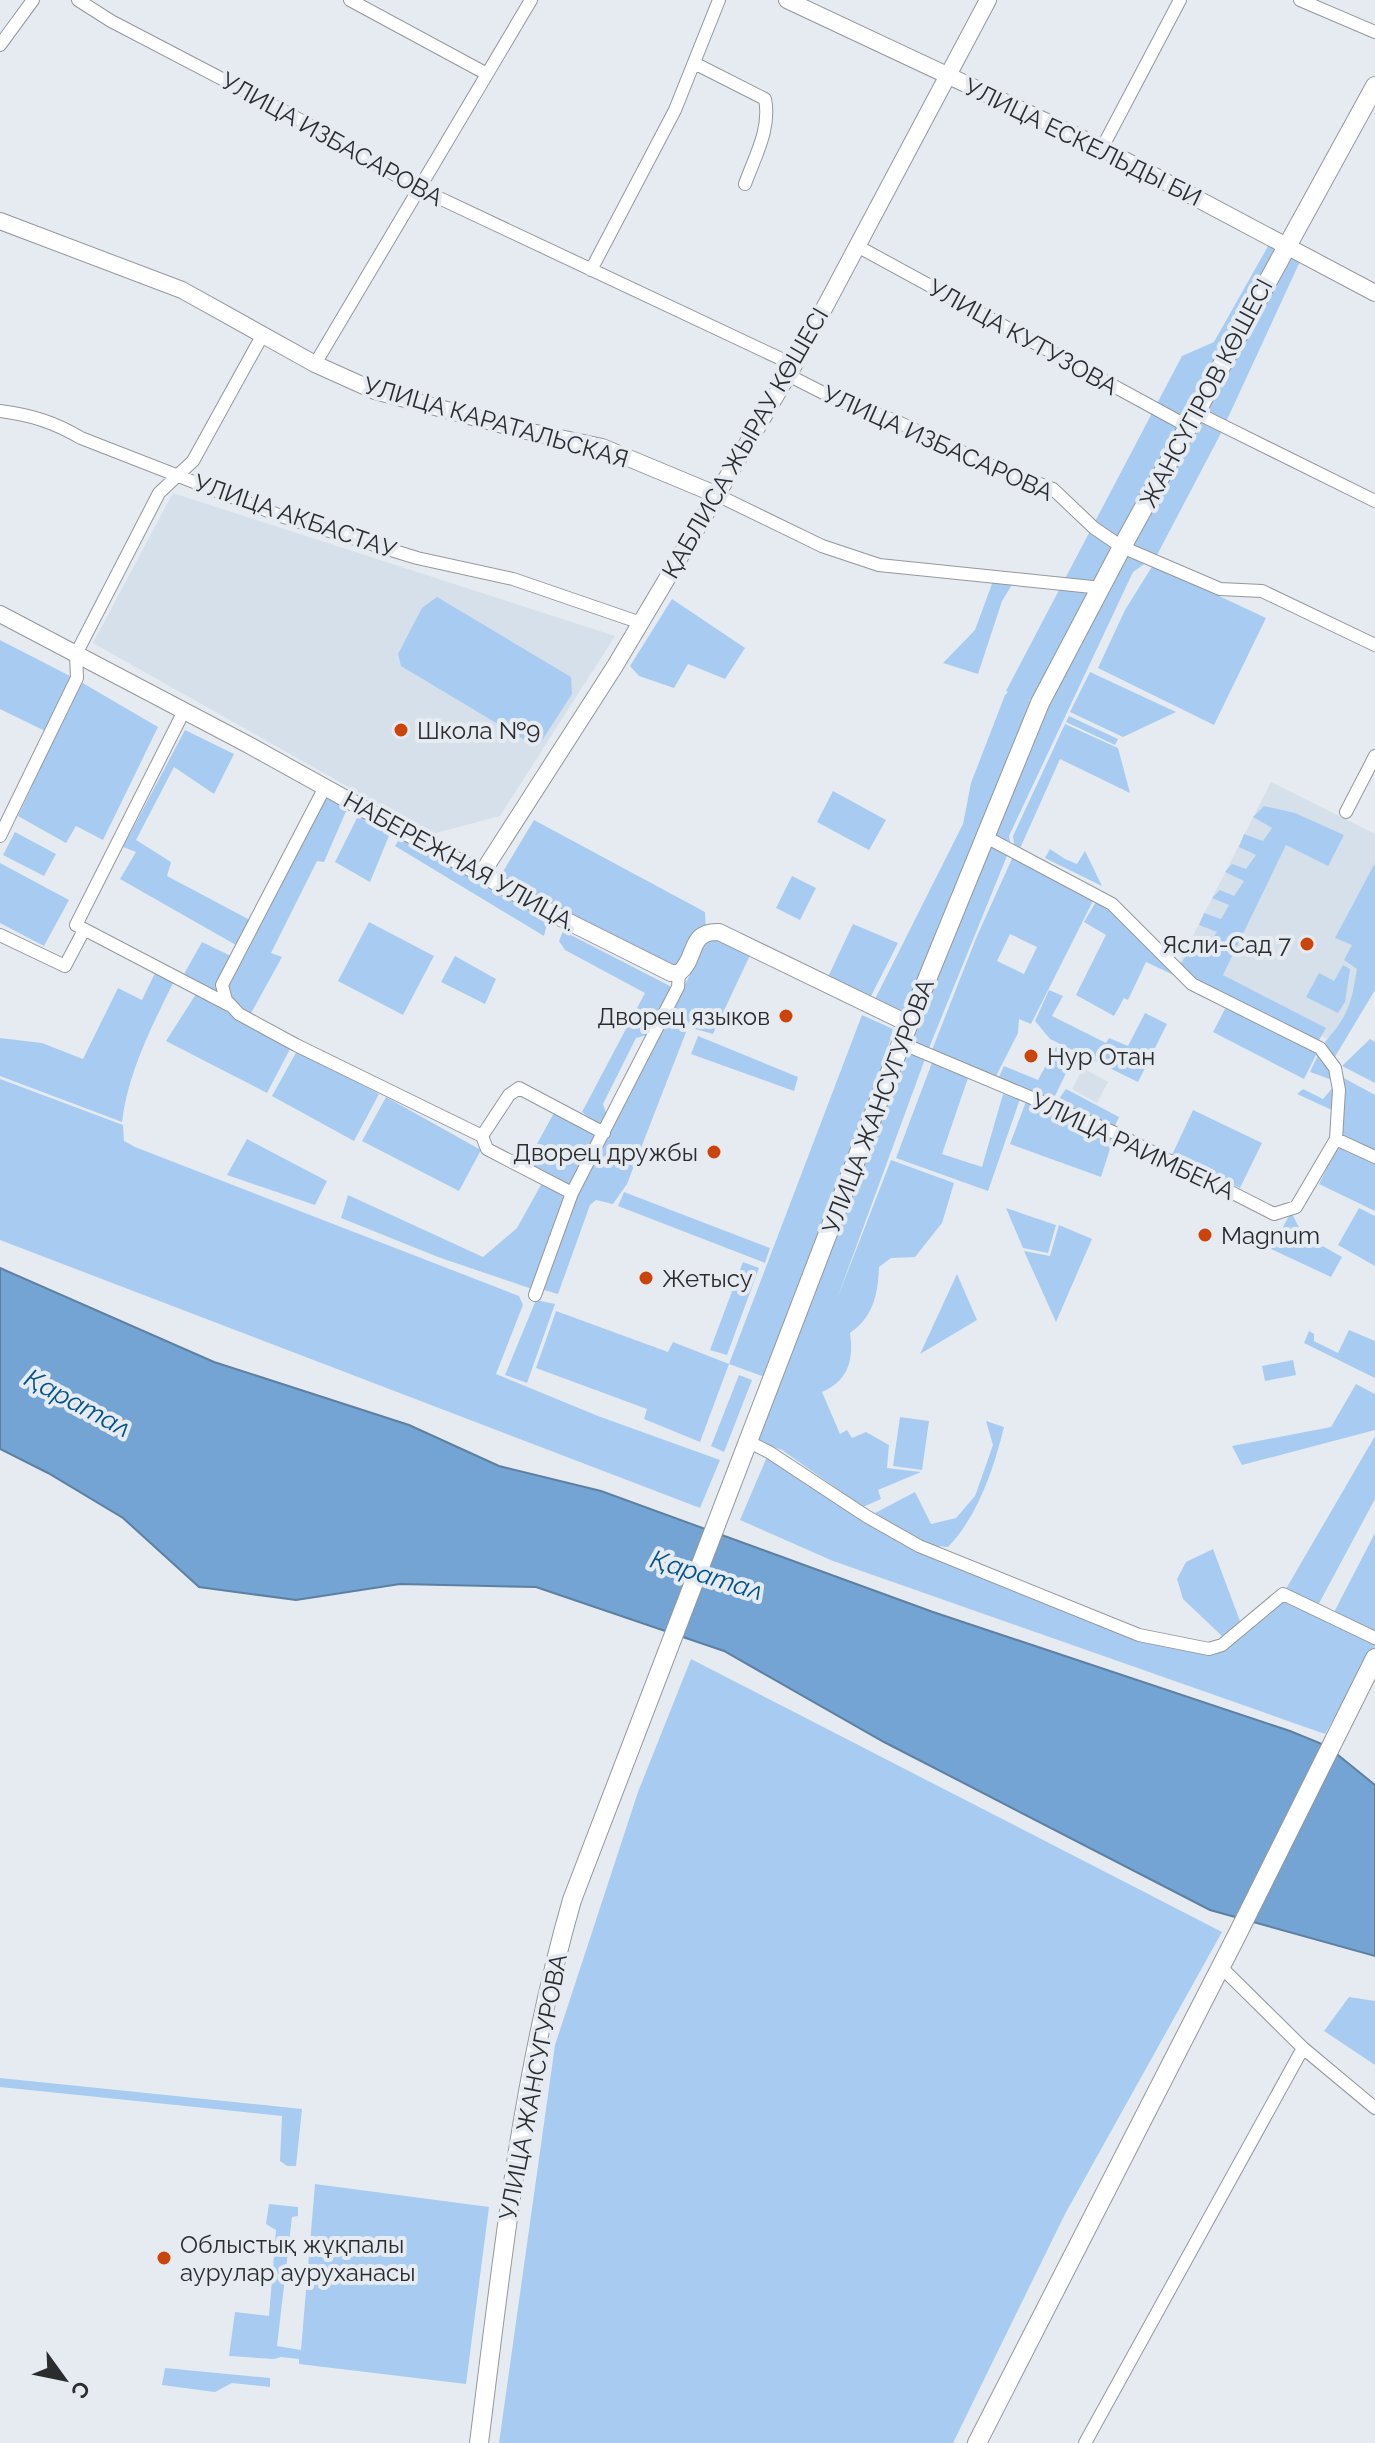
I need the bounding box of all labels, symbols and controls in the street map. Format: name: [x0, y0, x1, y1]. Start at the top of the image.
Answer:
street label: УЛИЦА ИЗБАСАРОВА: [216, 66, 448, 212]
street label: УЛИЦА ЕСКЕЛЬДЫ БИ: [959, 72, 1207, 212]
street label: УЛИЦА КУТУЗОВА: [923, 273, 1123, 401]
street label: ЖАНСҮГІРОВ КӨШЕСІ: [1133, 274, 1279, 512]
street label: ҚАБЛИСА ЖЫРАУ КӨШЕСІ: [656, 303, 834, 583]
street label: УЛИЦА КАРАТАЛЬСКАЯ: [360, 370, 632, 474]
street label: УЛИЦА ИЗБАСАРОВА: [818, 379, 1058, 507]
street label: УЛИЦА АКБАСТАУ: [190, 468, 400, 564]
place label: Школа №9: [417, 716, 540, 745]
marker: Школа №9: [392, 721, 410, 739]
street label: НАБЕРЕЖНАЯ УЛИЦА.: [339, 785, 581, 937]
place label: Ясли-Сад 7: [1162, 930, 1291, 959]
marker: Ясли-Сад 7: [1298, 935, 1316, 953]
street label: УЛИЦА ЖАНСУГУРОВА: [816, 975, 940, 1237]
place label: Дворец языков: [597, 1002, 770, 1031]
marker: Дворец языков: [777, 1007, 795, 1025]
place label: Нур Отан: [1047, 1042, 1155, 1071]
marker: Нур Отан: [1022, 1047, 1040, 1065]
street label: УЛИЦА РАИМБЕКА: [1027, 1086, 1239, 1206]
place label: Дворец дружбы: [513, 1138, 698, 1167]
marker: Дворец дружбы: [705, 1143, 723, 1161]
place label: Magnum: [1221, 1221, 1320, 1250]
marker: Magnum: [1196, 1226, 1214, 1244]
place label: Жетысу: [662, 1264, 753, 1293]
marker: Жетысу: [637, 1269, 655, 1287]
water label: Қаратал: [20, 1362, 136, 1444]
water label: Қаратал: [647, 1544, 767, 1606]
street label: УЛИЦА ЖАНСУГУРОВА: [493, 1951, 573, 2223]
place label: Облыстық жұқпалы аурулар ауруханасы: [180, 2230, 415, 2287]
marker: Облыстық жұқпалы аурулар ауруханасы: [155, 2249, 173, 2267]
north arrow: [24, 2339, 104, 2419]
text: С: [66, 2376, 96, 2403]

